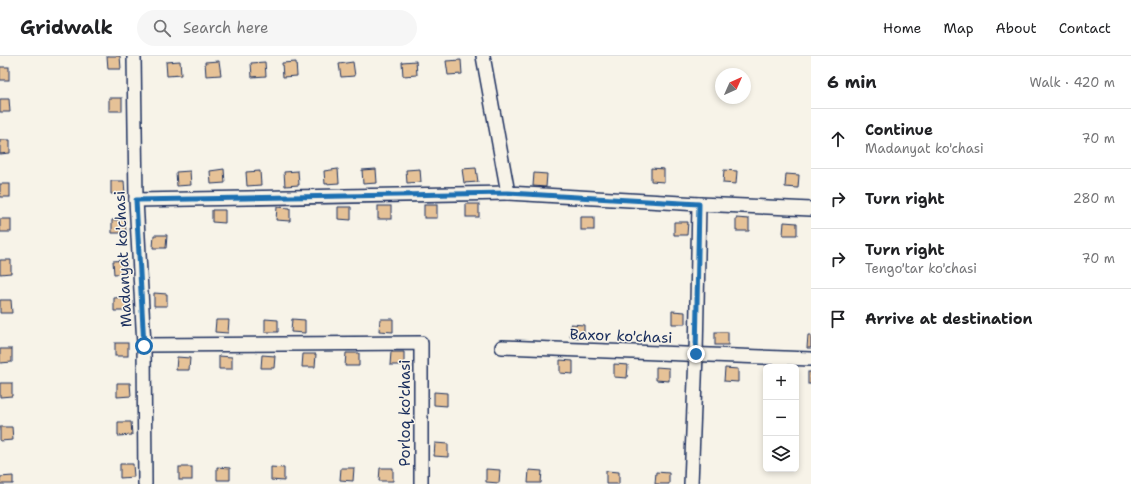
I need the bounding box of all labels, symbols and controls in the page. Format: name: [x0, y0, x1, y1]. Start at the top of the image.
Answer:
search box: [137, 10, 417, 46]
text: Gridwalk: [20, 15, 113, 40]
icon: search: [151, 17, 173, 39]
text: Search here: [183, 18, 269, 38]
text: Home: [883, 19, 922, 37]
text: Map: [944, 19, 974, 37]
text: About: [996, 19, 1037, 37]
text: Contact: [1059, 19, 1111, 37]
north arrow: [715, 68, 751, 104]
text: 6 min: [827, 71, 877, 93]
text: Walk · 420 m: [1029, 74, 1115, 91]
text: Continue: [865, 120, 933, 140]
icon: ahead: [827, 128, 849, 150]
text: 70 m: [1081, 130, 1115, 147]
text: Madanyat ko'chasi: [865, 140, 984, 157]
icon: right: [827, 188, 849, 210]
text: Turn right: [865, 189, 945, 209]
street label: Madanyat ko'chasi: [109, 190, 137, 328]
text: 280 m: [1073, 190, 1115, 207]
text: Turn right: [865, 240, 945, 260]
icon: right: [827, 248, 849, 270]
text: 70 m: [1081, 250, 1115, 267]
text: Tengo'tar ko'chasi: [865, 260, 977, 277]
icon: arrive: [827, 308, 849, 330]
text: Arrive at destination: [865, 309, 1033, 329]
street label: Baxor ko'chasi: [569, 324, 673, 348]
route start: [135, 337, 153, 355]
route end: [687, 345, 705, 363]
street label: Porloq ko'chasi: [395, 359, 415, 467]
map controls: [763, 364, 799, 472]
button: +: [763, 364, 799, 400]
button: −: [763, 400, 799, 436]
button: layers: [763, 436, 799, 472]

